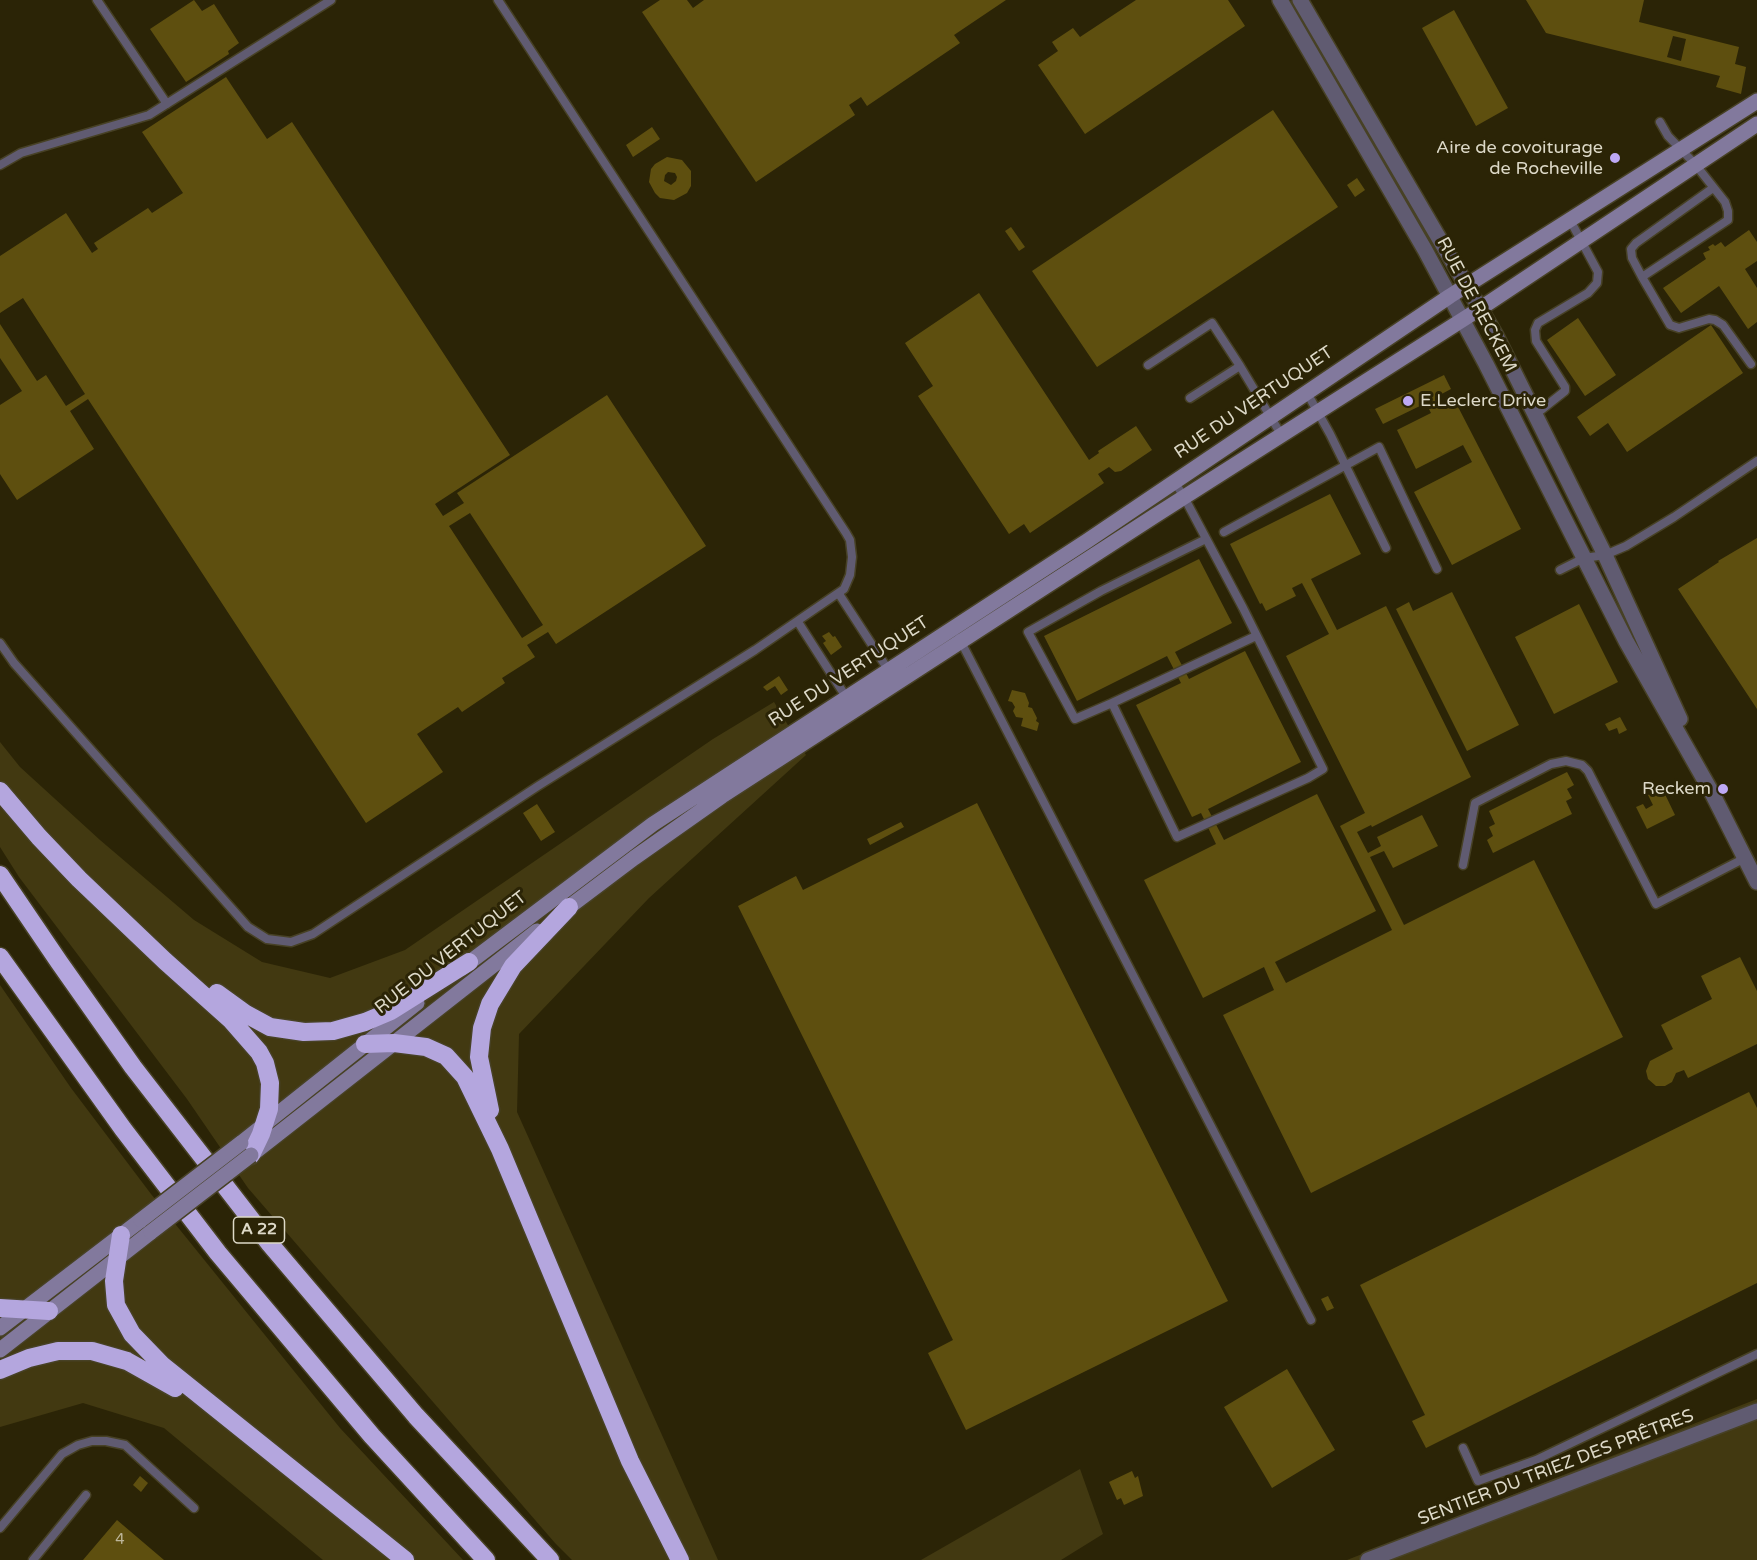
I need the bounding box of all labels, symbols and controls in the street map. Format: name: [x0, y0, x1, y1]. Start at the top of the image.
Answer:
place label: Aire de covoiturage de Rocheville: [1436, 137, 1603, 180]
marker: Aire de covoiturage de Rocheville: [1608, 151, 1622, 165]
street label: RUE DE RECKEM: [1431, 234, 1521, 376]
street label: RUE DU VERTUQUET: [1171, 342, 1337, 464]
place label: E.Leclerc Drive: [1420, 390, 1546, 412]
marker: E.Leclerc Drive: [1401, 394, 1415, 408]
street label: RUE DU VERTUQUET: [765, 612, 933, 732]
place label: Reckem: [1642, 778, 1711, 800]
marker: Reckem: [1716, 782, 1730, 796]
street label: RUE DU VERTUQUET: [371, 887, 531, 1019]
road number: A 22: [234, 1217, 284, 1243]
street label: SENTIER DU TRIEZ DES PRÊTRES: [1415, 1405, 1697, 1531]
house number: 4: [115, 1531, 125, 1549]

